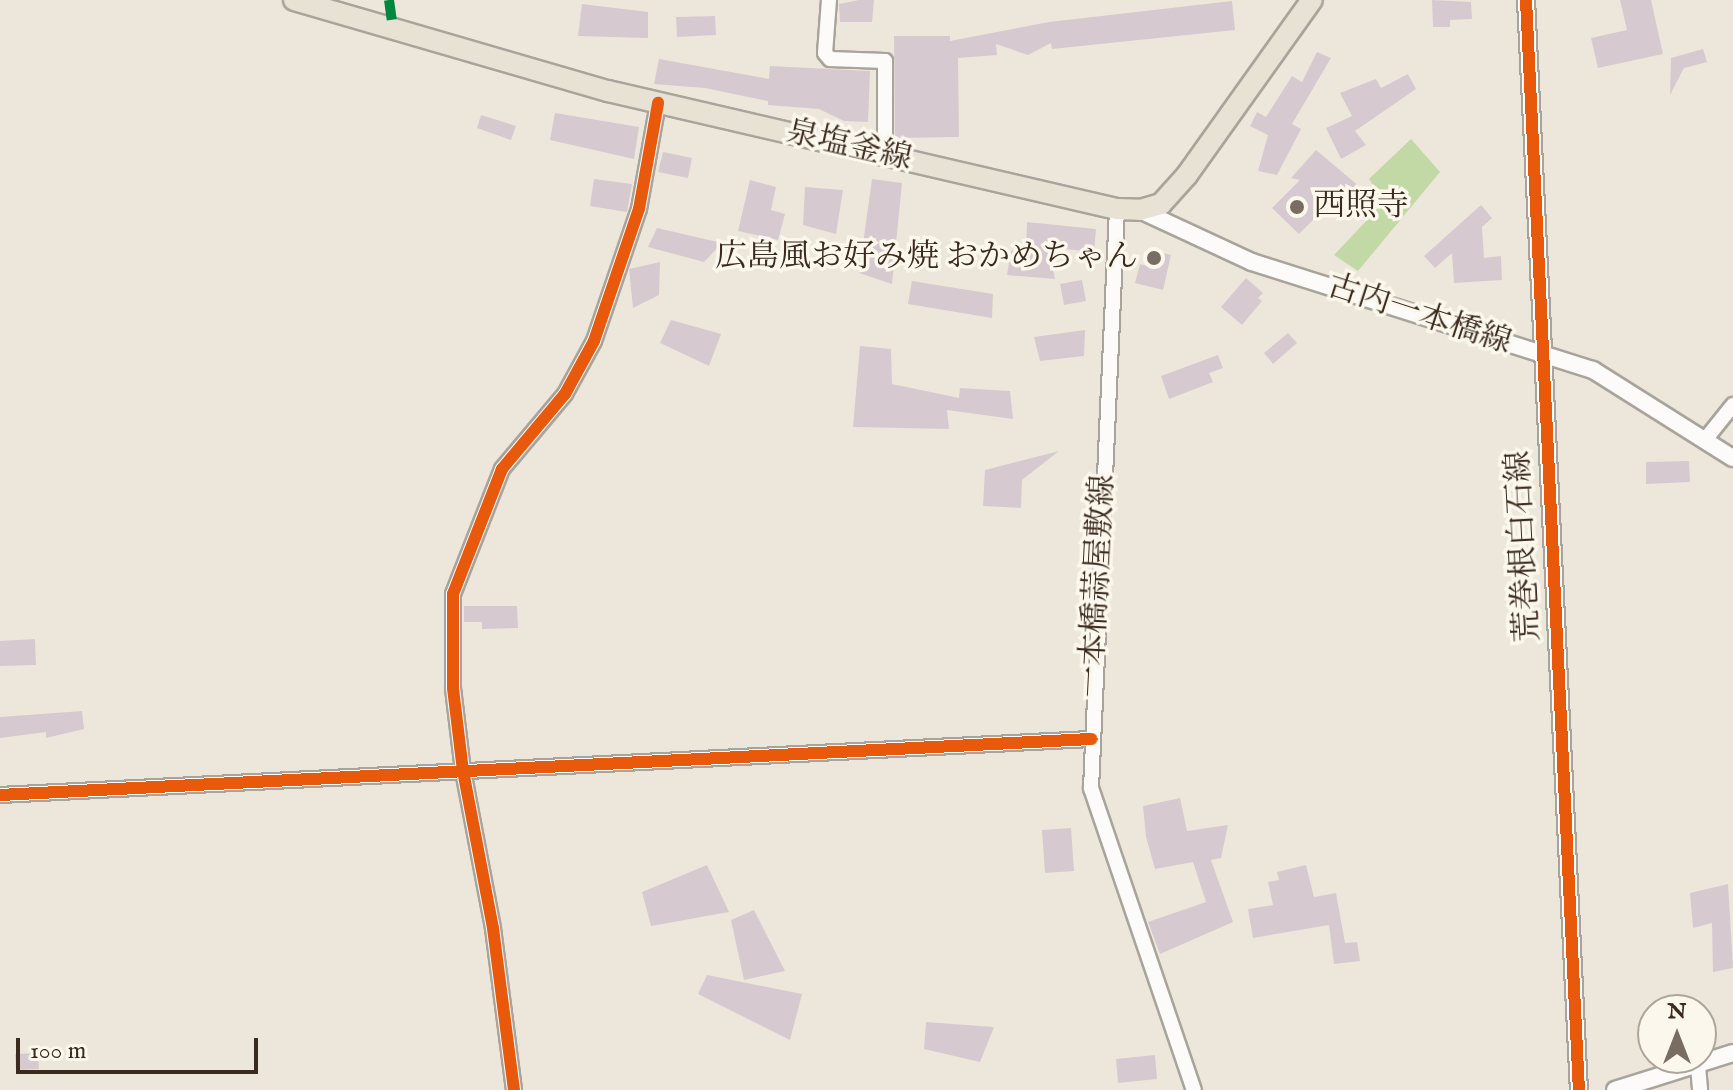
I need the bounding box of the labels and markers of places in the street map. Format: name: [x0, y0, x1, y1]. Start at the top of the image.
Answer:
place label: 西照寺: [1313, 188, 1409, 226]
marker: 西照寺: [1288, 198, 1306, 216]
place label: 広島風お好み焼 おかめちゃん: [715, 239, 1138, 277]
marker: 広島風お好み焼 おかめちゃん: [1145, 249, 1163, 267]

